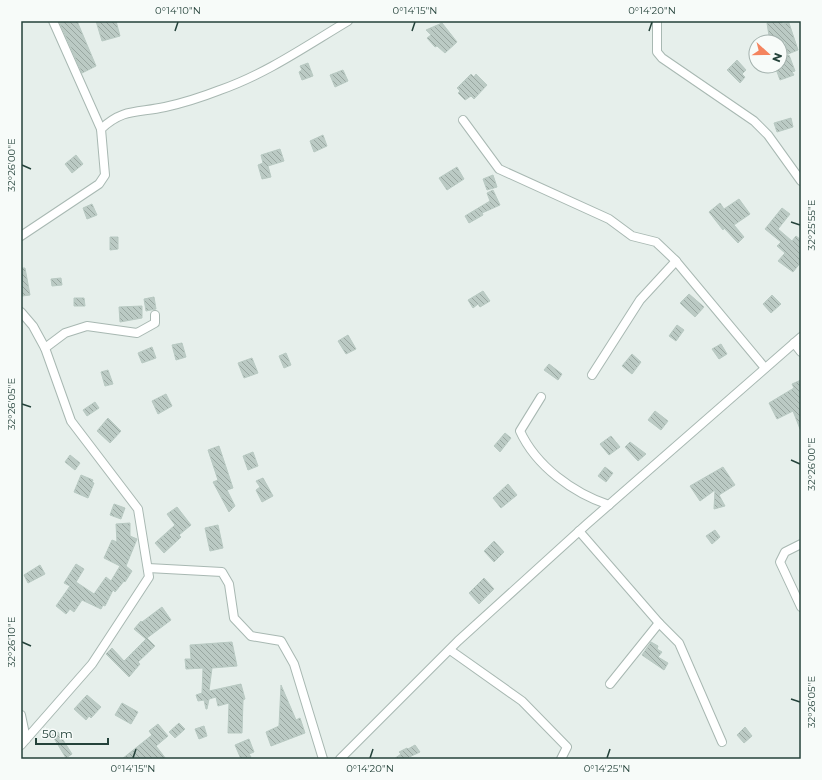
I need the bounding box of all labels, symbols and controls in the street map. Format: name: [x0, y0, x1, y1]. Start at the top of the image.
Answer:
text: 0°14'10"N: [155, 4, 201, 17]
text: 0°14'15"N: [393, 4, 437, 17]
text: 0°14'20"N: [628, 4, 676, 17]
north arrow: [748, 34, 788, 74]
text: N: [769, 51, 785, 64]
text: 32°26'00"E: [5, 138, 18, 192]
text: 32°25'55"E: [805, 199, 818, 250]
text: 32°26'05"E: [5, 378, 18, 430]
text: 32°26'00"E: [805, 437, 818, 491]
text: 32°26'10"E: [5, 616, 18, 667]
text: 32°26'05"E: [805, 676, 818, 728]
scale bar: [36, 720, 108, 746]
text: 50 m: [42, 726, 73, 741]
text: 0°14'15"N: [111, 762, 155, 775]
text: 0°14'20"N: [346, 762, 394, 775]
text: 0°14'25"N: [584, 762, 630, 775]

